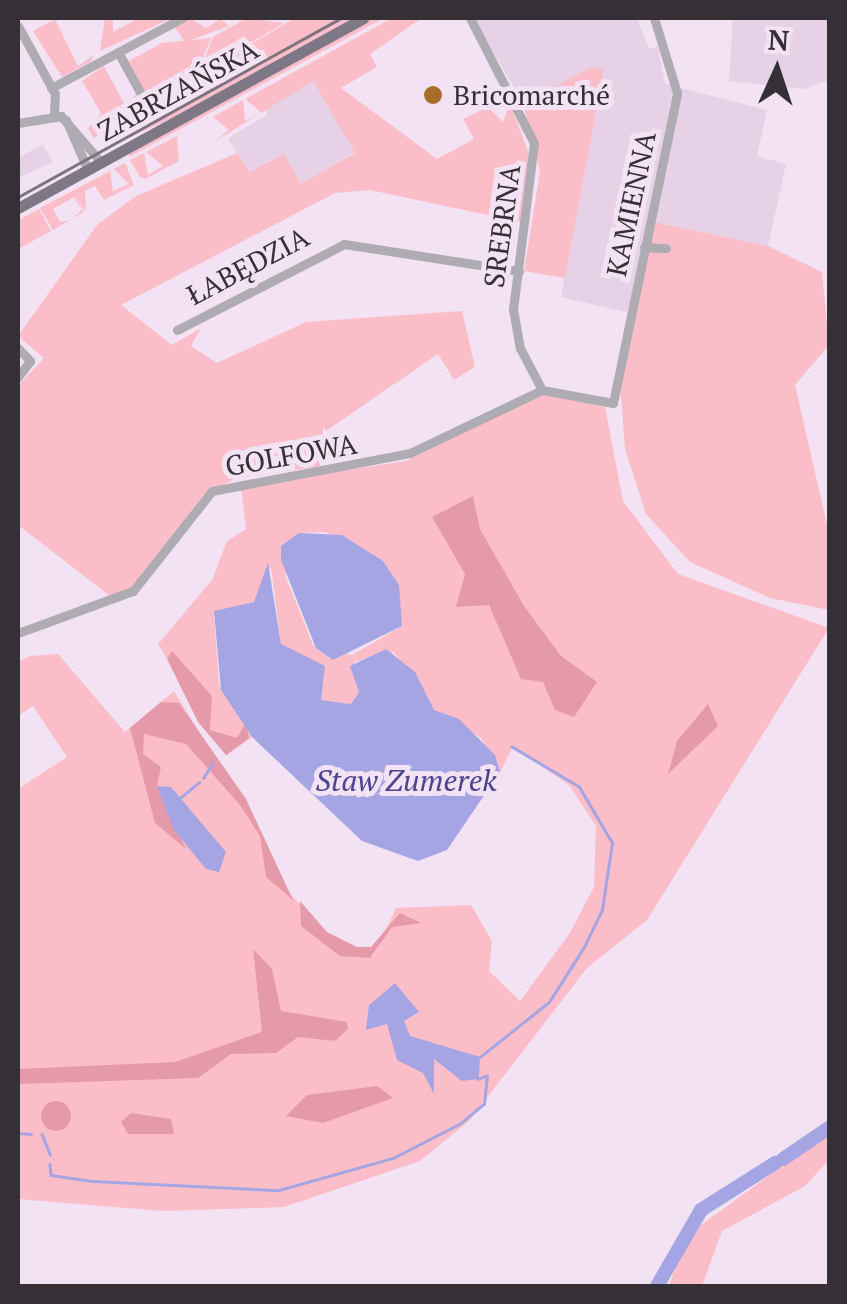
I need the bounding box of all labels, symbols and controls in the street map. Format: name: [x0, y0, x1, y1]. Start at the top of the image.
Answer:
north arrow: [727, 20, 827, 120]
text: N: [767, 21, 790, 59]
street label: ZABRZAŃSKA: [92, 32, 264, 148]
place label: Bricomarché: [453, 78, 610, 112]
marker: Bricomarché: [422, 84, 444, 106]
street label: KAMIENNA: [599, 129, 663, 279]
street label: SREBRNA: [477, 162, 527, 290]
street label: ŁABĘDZIA: [181, 220, 315, 312]
street label: GOLFOWA: [223, 427, 359, 483]
water label: Staw Zumerek: [315, 762, 497, 798]

